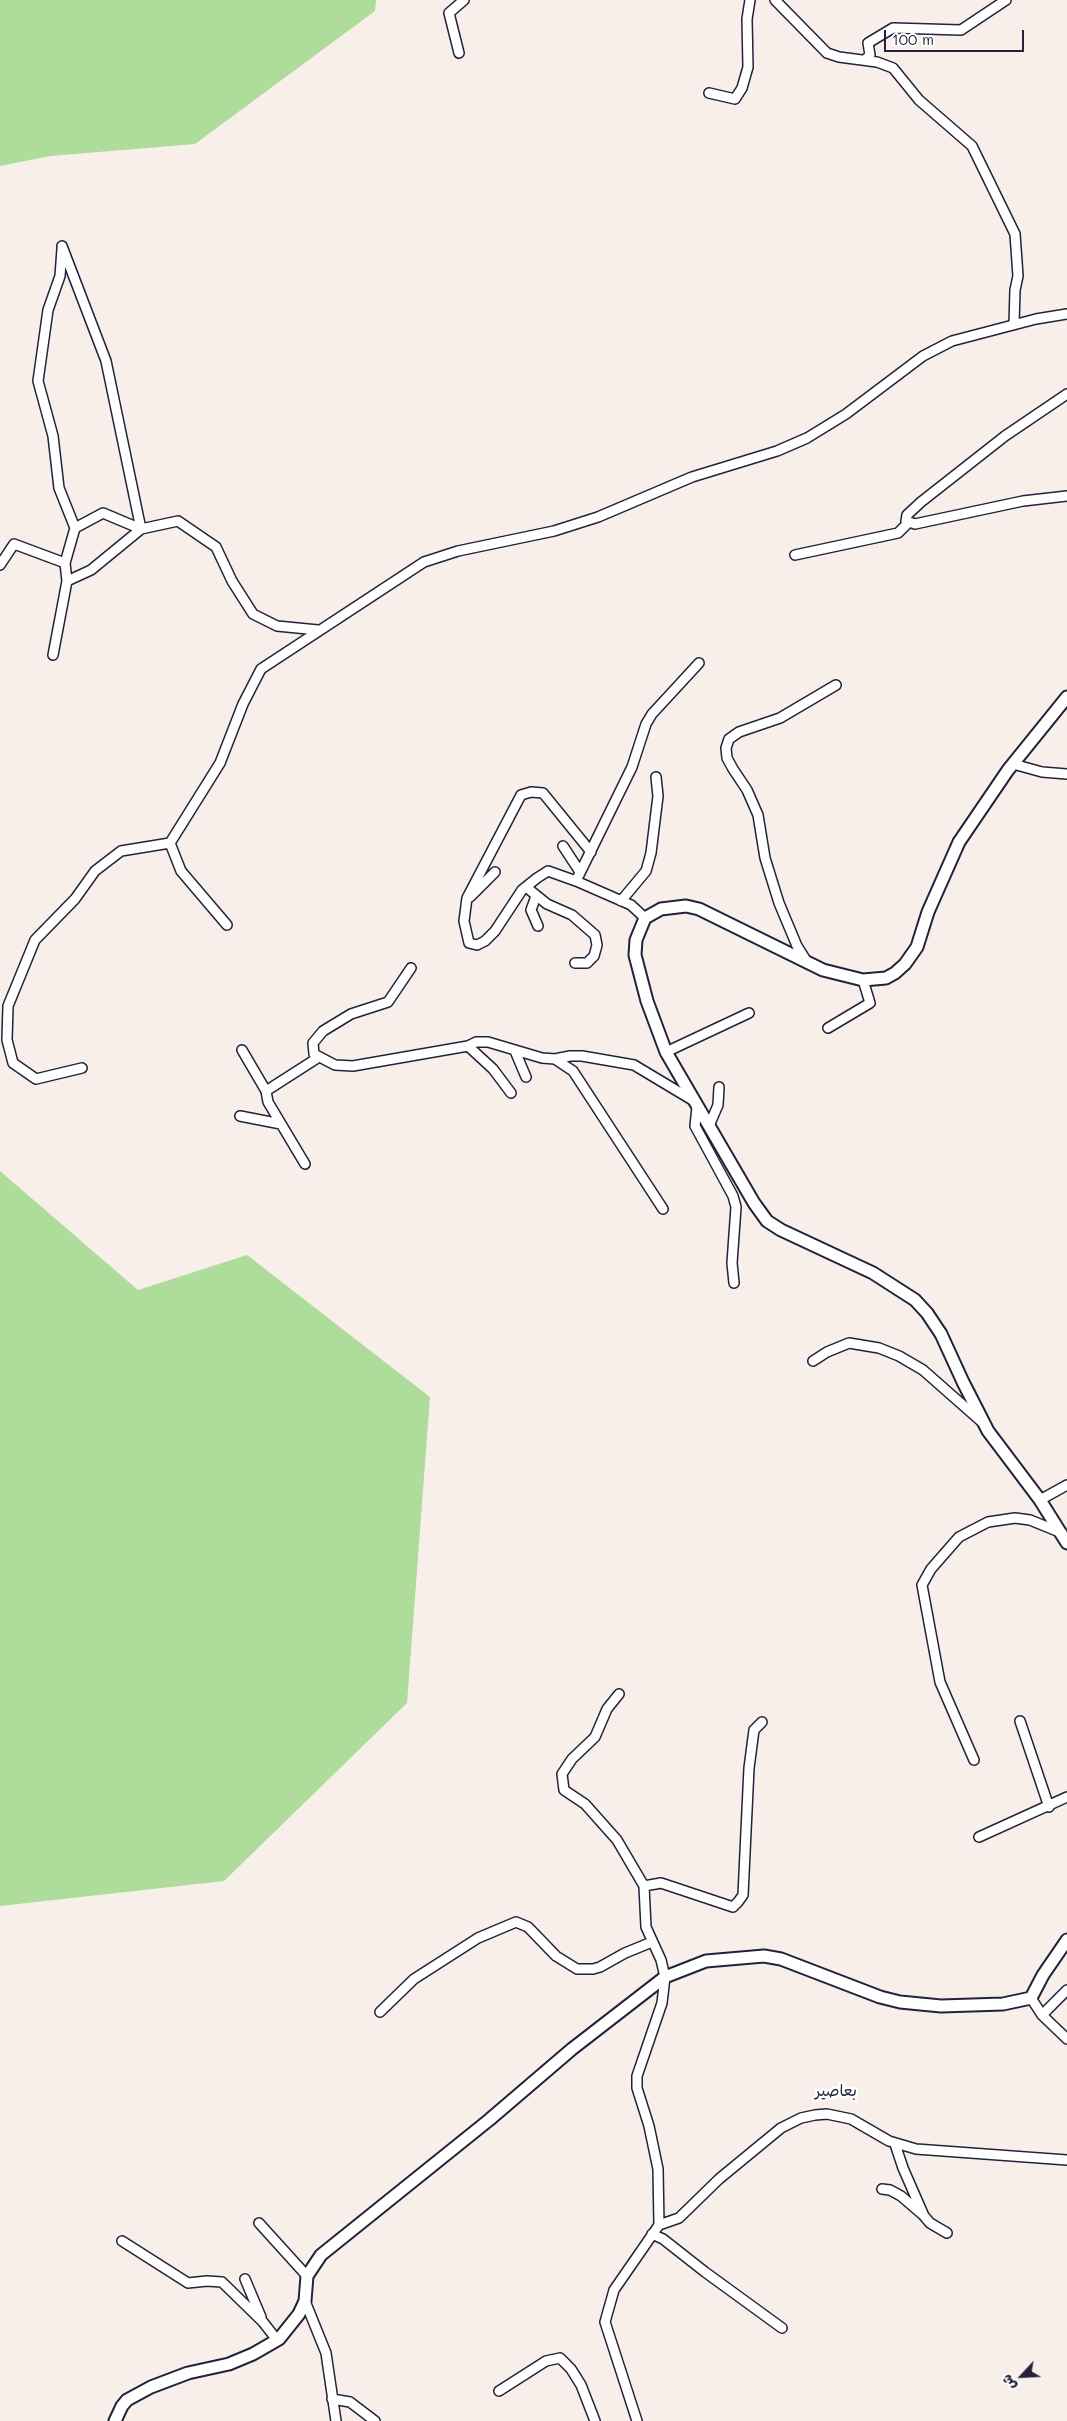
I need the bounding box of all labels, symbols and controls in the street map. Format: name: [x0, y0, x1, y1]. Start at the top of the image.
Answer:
scale bar: [887, 20, 1027, 52]
text: 100 m: [892, 29, 934, 49]
district label: بعاصير: [815, 2081, 857, 2101]
north arrow: [997, 2351, 1047, 2401]
text: ش: [996, 2372, 1020, 2394]

